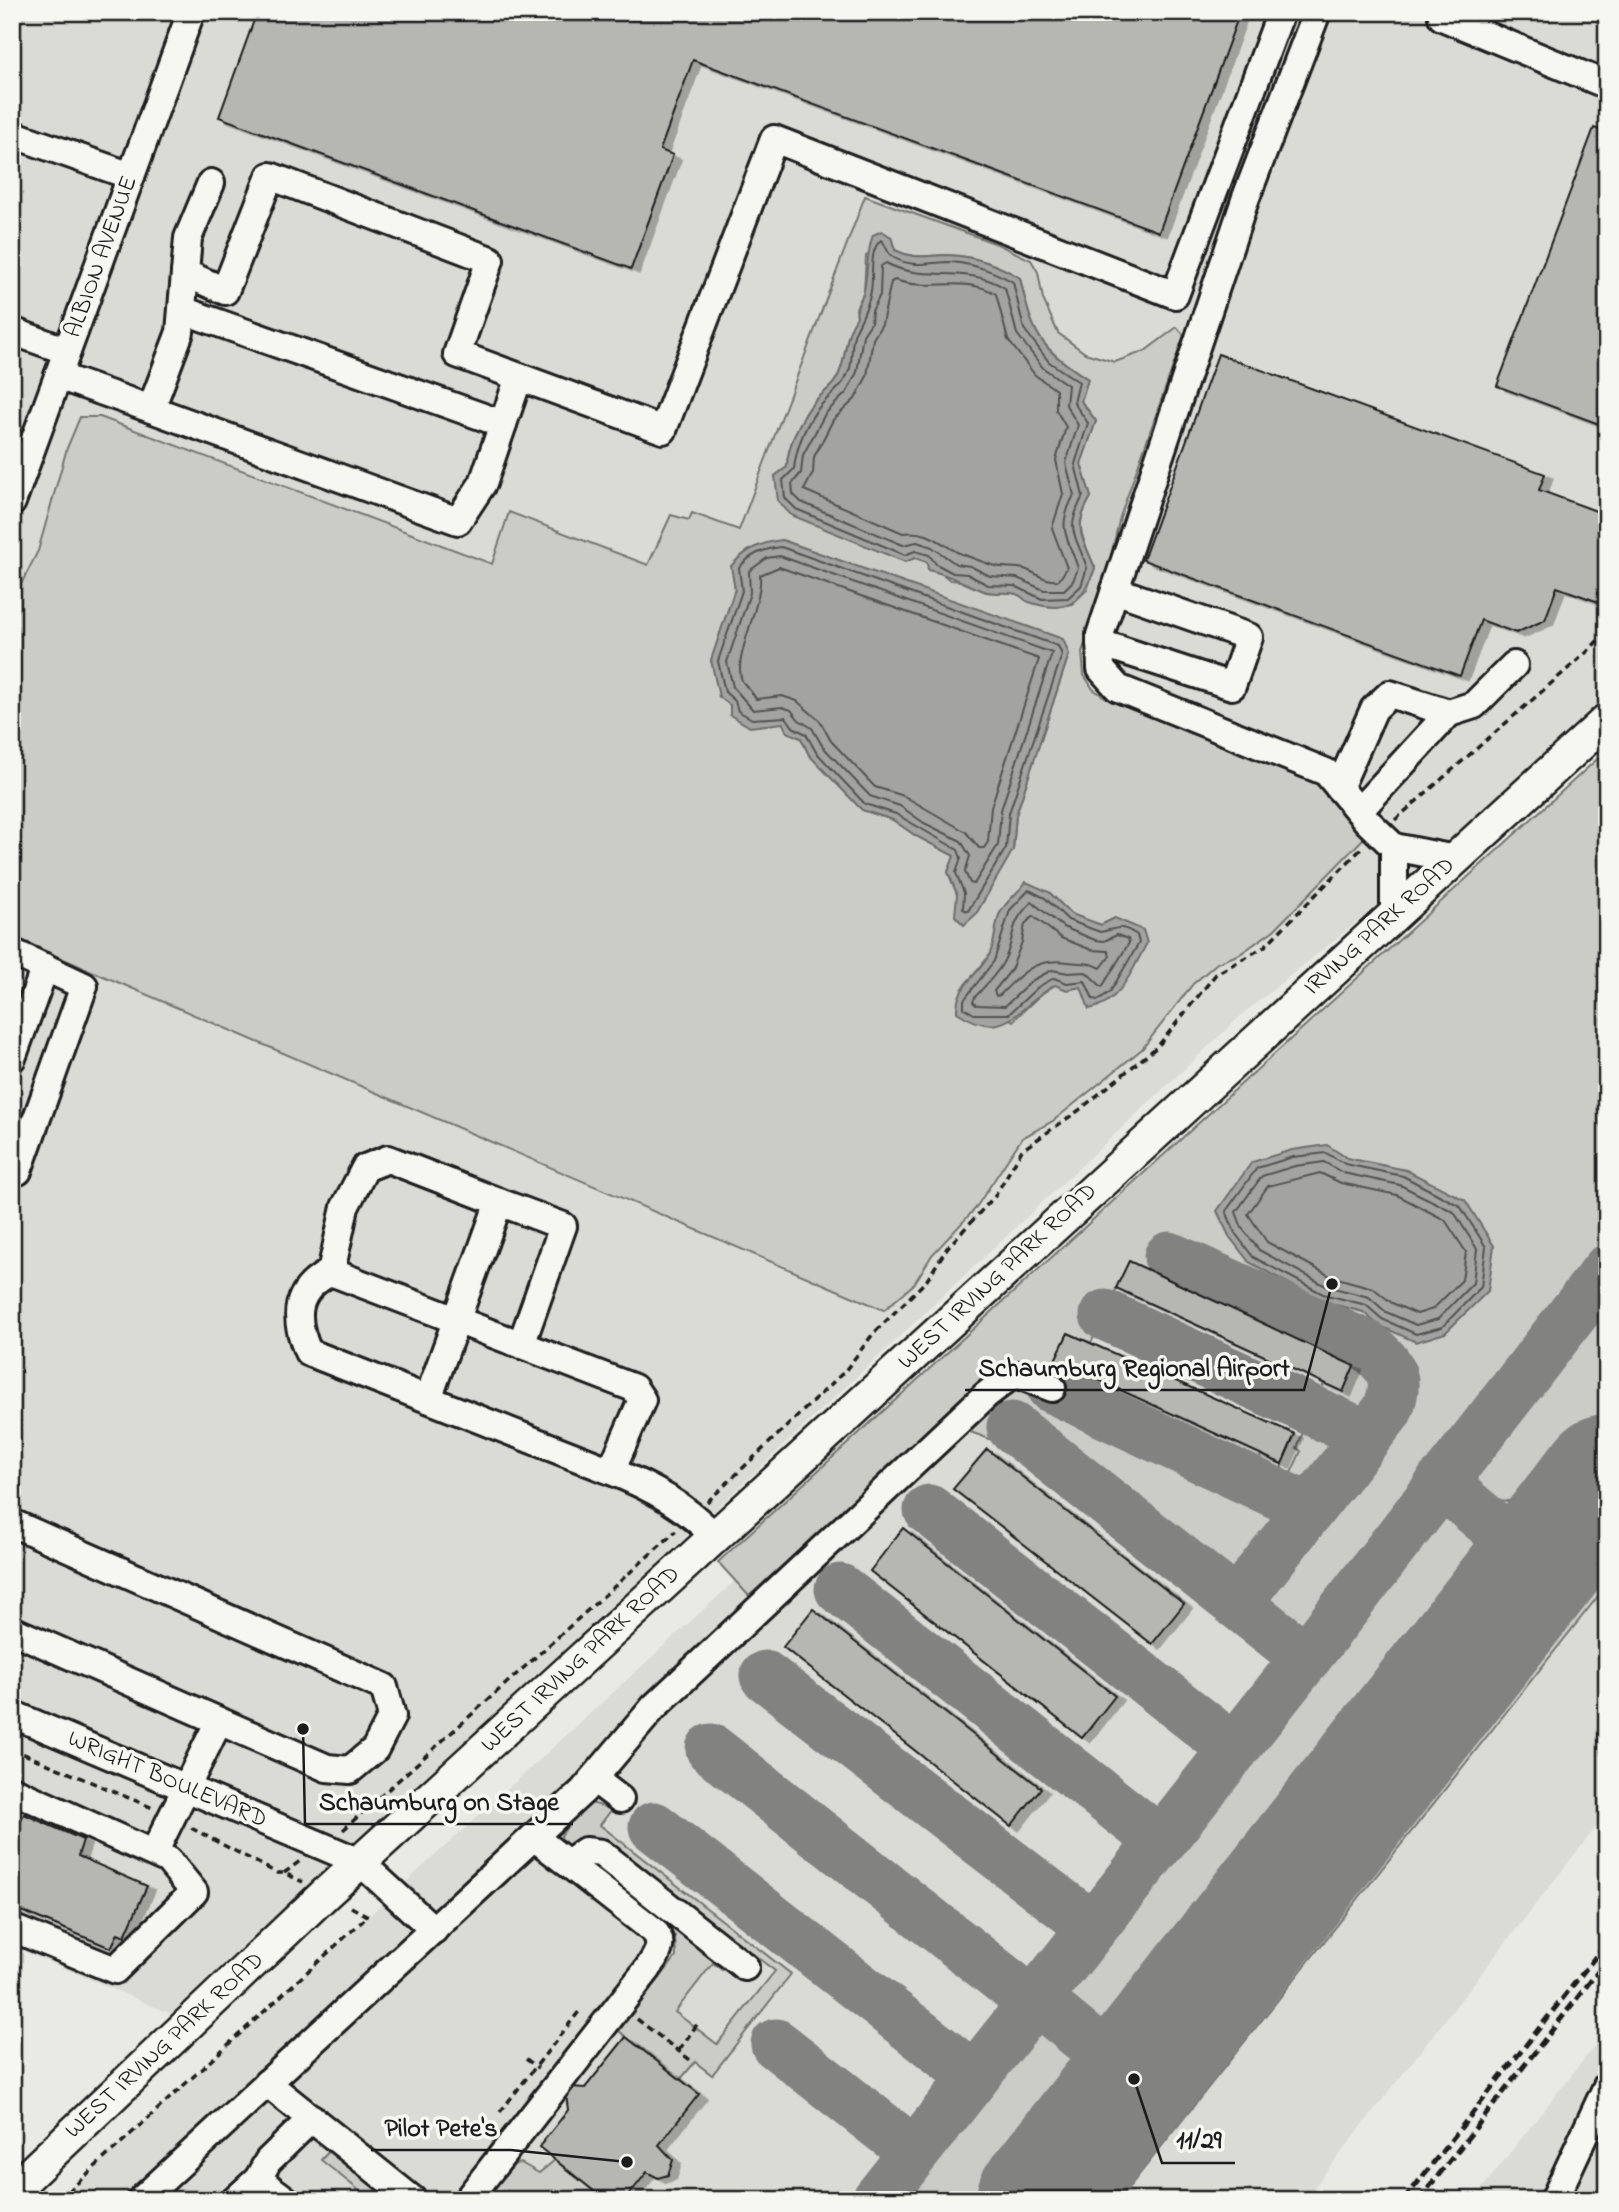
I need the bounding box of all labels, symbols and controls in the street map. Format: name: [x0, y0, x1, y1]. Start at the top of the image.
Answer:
street label: ALBION AVENUE: [56, 171, 148, 343]
street label: IRVING PARK ROAD: [1297, 849, 1463, 1005]
street label: WEST IRVING PARK ROAD: [891, 1175, 1105, 1379]
callout: Schaumburg Regional Airport: [965, 1343, 1304, 1390]
text: Schaumburg Regional Airport: [978, 1351, 1290, 1390]
street label: WEST IRVING PARK ROAD: [474, 1558, 688, 1762]
street label: WRIGHT BOULEVARD: [62, 1722, 272, 1838]
callout: Schaumburg on Stage: [305, 1777, 573, 1824]
text: Schaumburg on Stage: [319, 1785, 560, 1824]
street label: WEST IRVING PARK ROAD: [58, 1944, 272, 2148]
callout: Pilot Pete's: [371, 2103, 511, 2150]
text: Pilot Pete's: [385, 2111, 497, 2149]
callout: 11/29: [1162, 2116, 1235, 2163]
text: 11/29: [1176, 2123, 1223, 2161]

